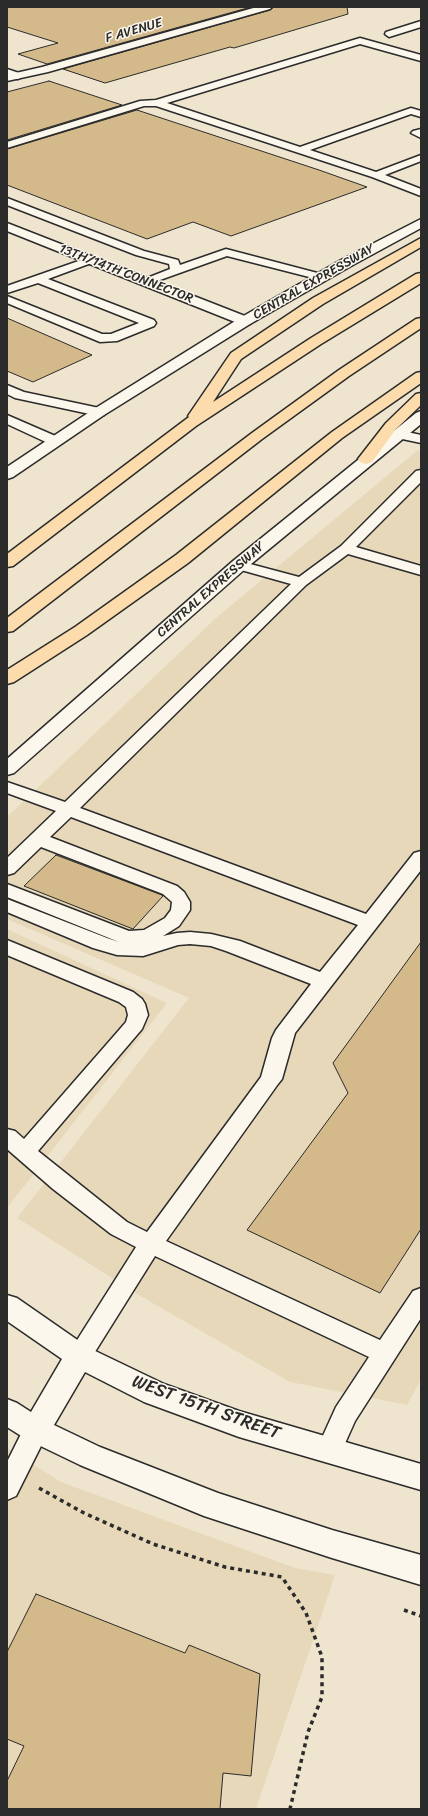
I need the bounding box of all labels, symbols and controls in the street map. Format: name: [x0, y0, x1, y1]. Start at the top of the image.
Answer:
street label: F AVENUE: [104, 15, 164, 47]
street label: 13TH/14TH CONNECTOR: [57, 241, 195, 307]
street label: CENTRAL EXPRESSWAY: [251, 241, 377, 323]
street label: CENTRAL EXPRESSWAY: [154, 539, 268, 641]
street label: WEST 15TH STREET: [129, 1371, 283, 1445]

